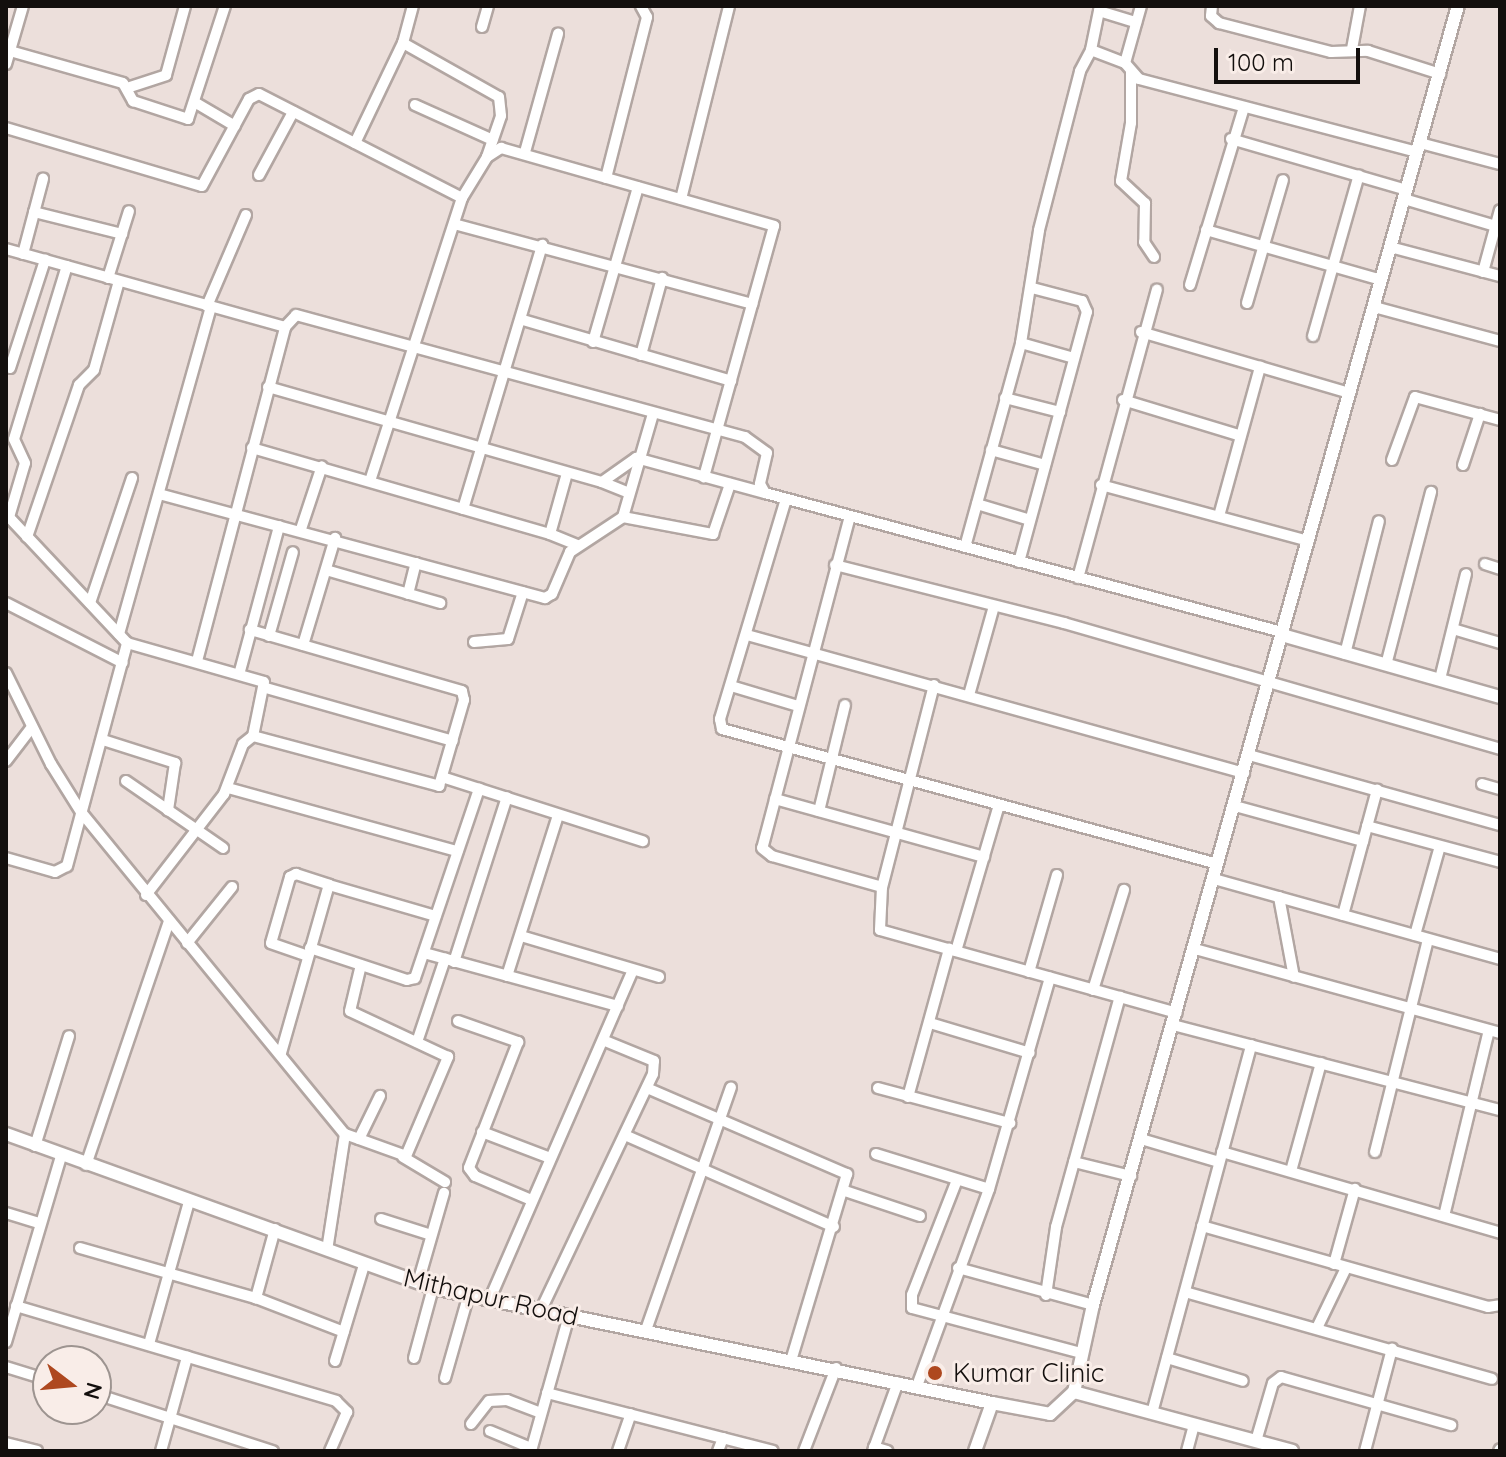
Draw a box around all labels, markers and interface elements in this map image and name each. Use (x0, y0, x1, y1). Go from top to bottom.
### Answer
scale bar (1218, 32, 1364, 82)
text: 100 m (1228, 47, 1294, 77)
street label: Mithapur Road (400, 1262, 582, 1332)
north arrow (32, 1345, 112, 1425)
place label: Kumar Clinic (953, 1357, 1104, 1389)
marker: Kumar Clinic (924, 1362, 946, 1384)
text: N (77, 1379, 109, 1403)

